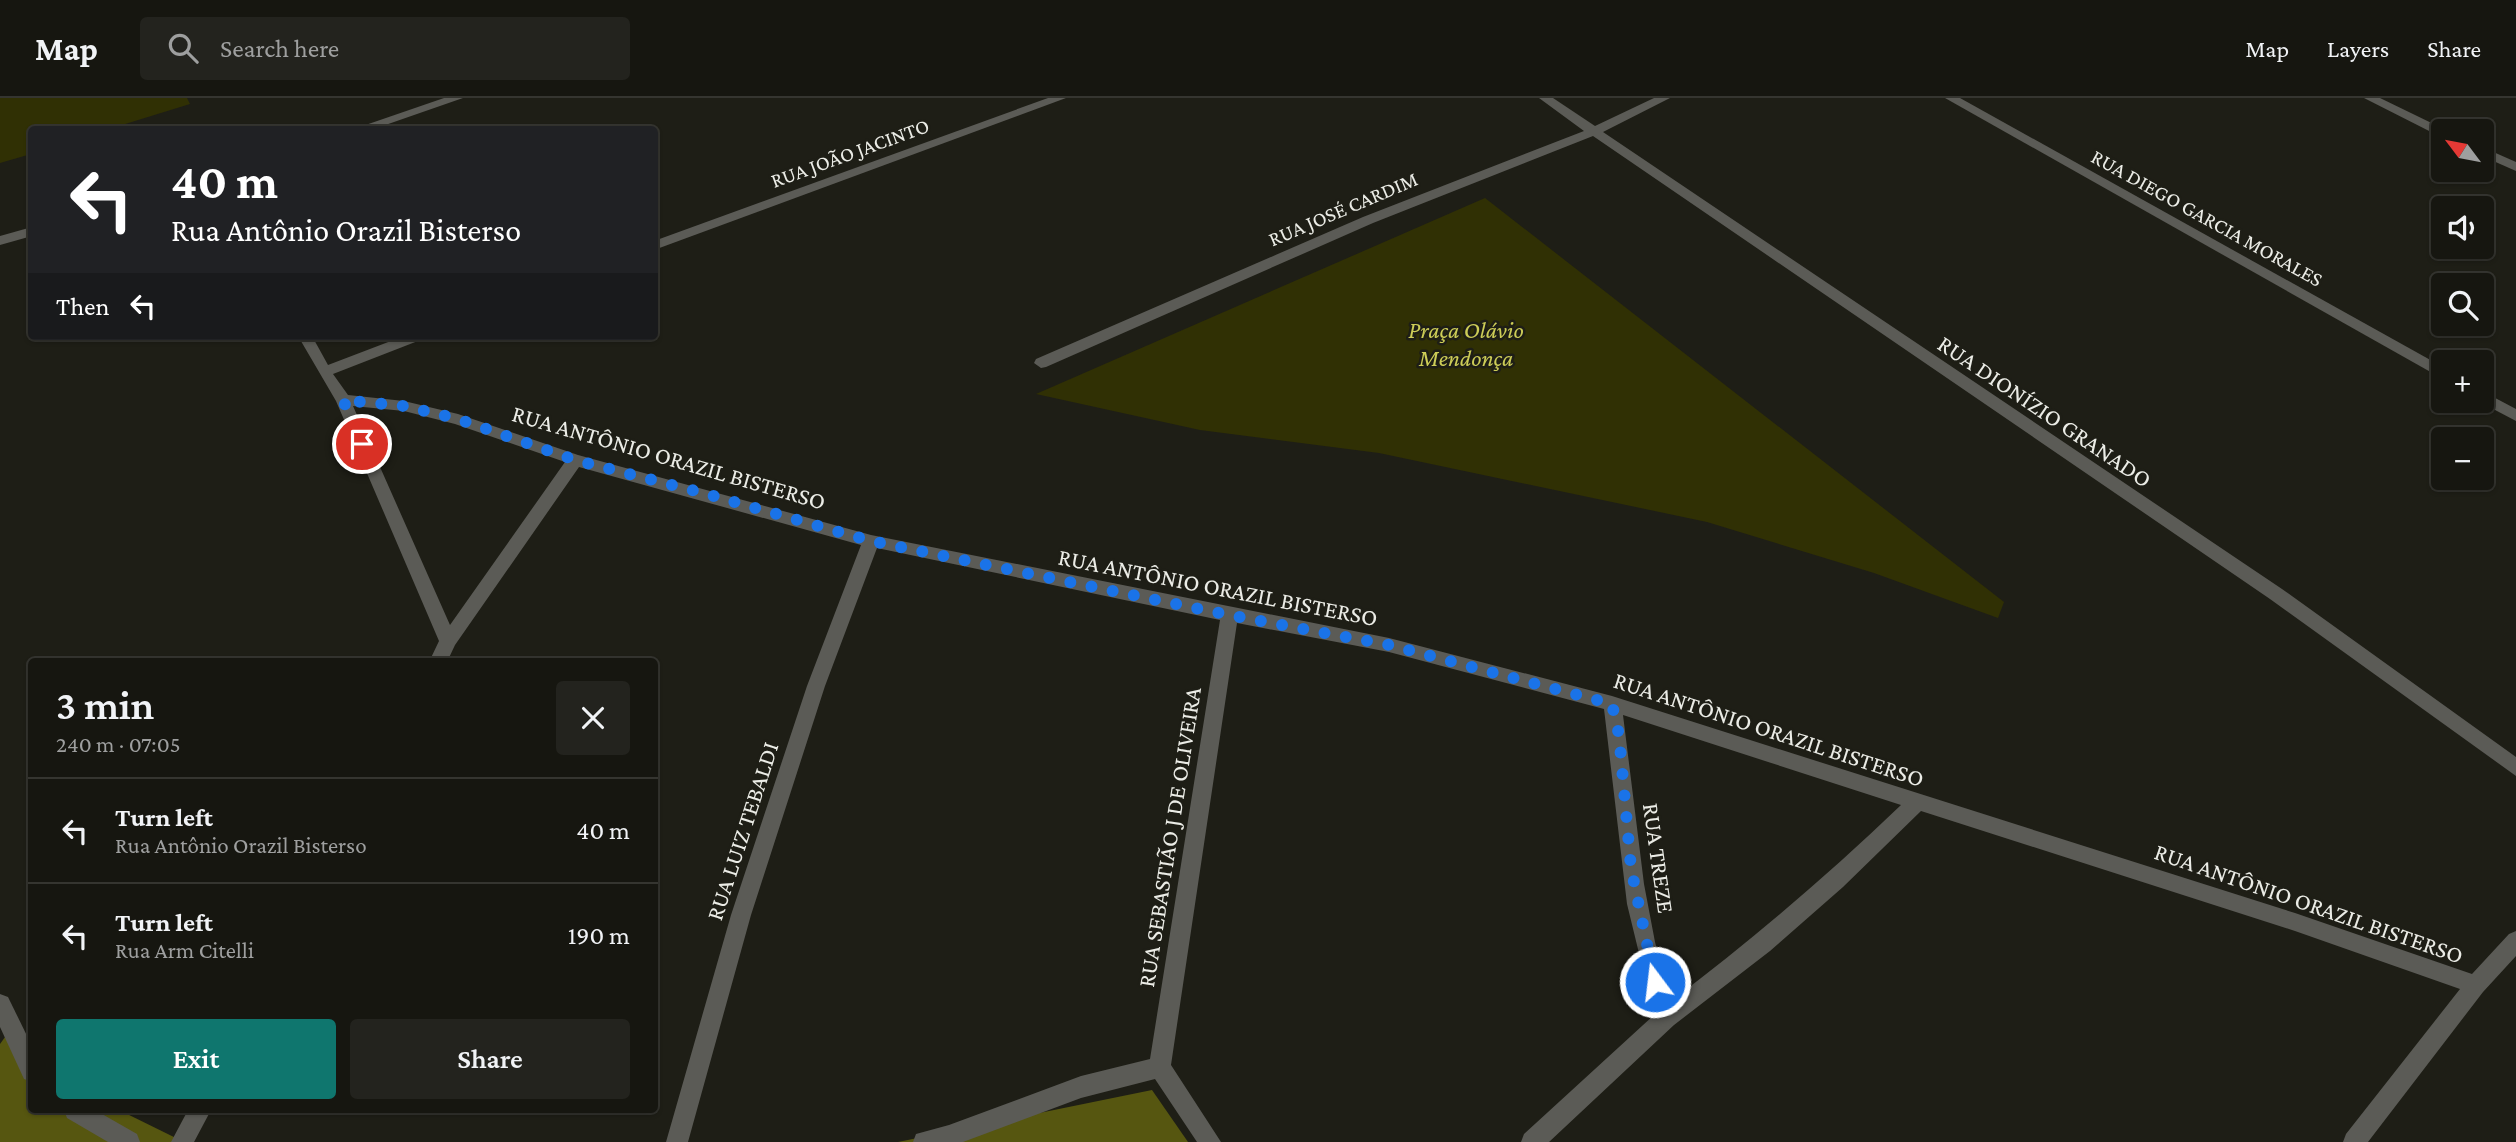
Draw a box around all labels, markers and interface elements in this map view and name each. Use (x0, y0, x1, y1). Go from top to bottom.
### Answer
search box (140, 17, 630, 80)
icon: search (164, 29, 202, 67)
text: Map (35, 30, 98, 67)
text: Search here (220, 34, 339, 63)
text: Map (2245, 35, 2289, 62)
text: Layers (2327, 35, 2389, 62)
text: Share (2427, 35, 2481, 62)
street label: RUA JOÃO JACINTO (768, 113, 932, 193)
north arrow (2431, 119, 2494, 182)
map controls (2431, 119, 2494, 490)
street label: RUA DIEGO GARCIA MORALES (2087, 144, 2327, 292)
icon: left (56, 154, 147, 245)
text: 40 m (171, 154, 278, 209)
street label: RUA JOSÉ CARDIM (1265, 167, 1421, 251)
button: sound (2431, 196, 2494, 259)
text: Rua Antônio Orazil Bisterso (171, 212, 521, 248)
button: search (2431, 273, 2494, 336)
icon: left (124, 287, 162, 325)
text: Then (56, 292, 110, 321)
park label: Praça Olávio Mendonça (1408, 316, 1524, 371)
street label: RUA DIONÍZIO GRANADO (1933, 329, 2157, 493)
button: + (2431, 350, 2494, 413)
street label: RUA ANTÔNIO ORAZIL BISTERSO (509, 399, 829, 515)
pin (332, 414, 392, 474)
icon: arrive (343, 425, 381, 463)
button: − (2431, 427, 2494, 490)
street label: RUA ANTÔNIO ORAZIL BISTERSO (1056, 543, 1380, 631)
street label: RUA ANTÔNIO ORAZIL BISTERSO (1610, 666, 1928, 792)
text: 3 min (56, 681, 154, 728)
button: close (556, 681, 630, 755)
street label: RUA SEBASTIÃO J DE OLIVEIRA (1132, 685, 1206, 989)
text: 240 m · 07:05 (56, 731, 180, 757)
street label: RUA LUIZ TEBALDI (700, 738, 784, 924)
street label: RUA TREZE (1638, 801, 1680, 915)
text: Turn left (115, 803, 213, 832)
icon: left (56, 812, 94, 850)
text: 40 m (576, 816, 630, 845)
text: Rua Antônio Orazil Bisterso (115, 832, 367, 858)
street label: RUA ANTÔNIO ORAZIL BISTERSO (2151, 837, 2467, 969)
text: Turn left (115, 908, 213, 937)
icon: left (56, 917, 94, 955)
text: 190 m (568, 921, 630, 950)
text: Rua Arm Citelli (115, 937, 254, 963)
position arrow (1618, 945, 1692, 1019)
button: Exit (56, 1019, 336, 1099)
button: Share (350, 1019, 630, 1099)

